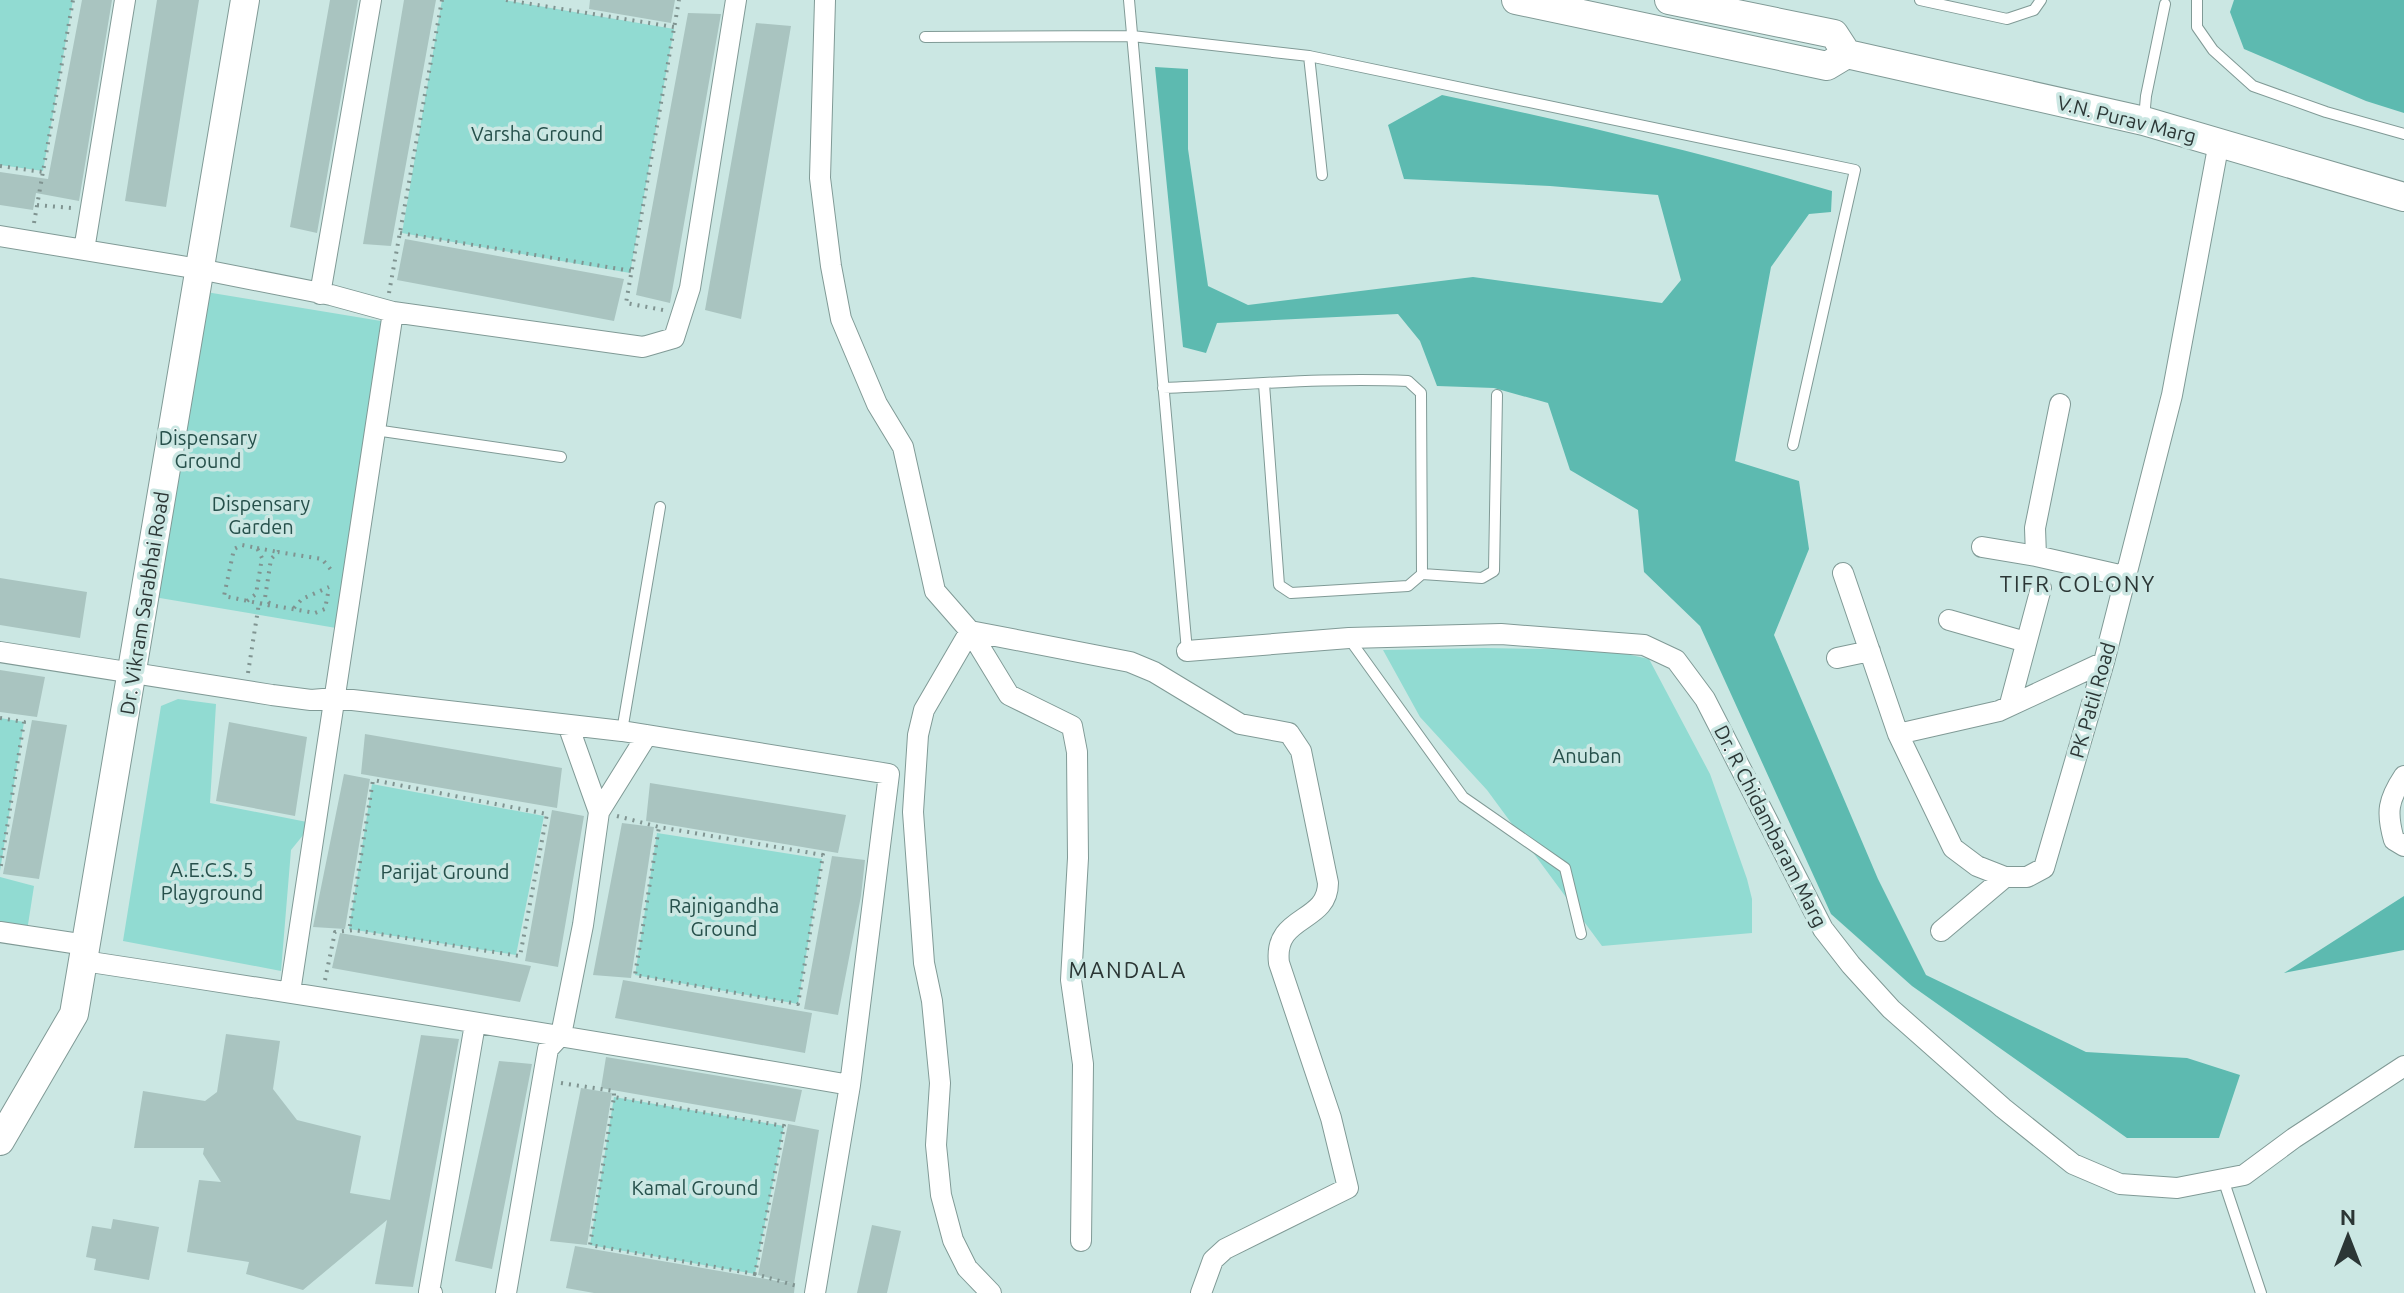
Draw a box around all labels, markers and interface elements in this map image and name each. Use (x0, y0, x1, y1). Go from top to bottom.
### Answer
street label: V.N. Purav Marg (2055, 91, 2199, 147)
park label: Varsha Ground (471, 122, 603, 145)
park label: Dispensary Ground (159, 426, 258, 472)
street label: Dr. Vikram Sarabhai Road (115, 490, 173, 716)
park label: Dispensary Garden (212, 492, 311, 538)
district label: TIFR COLONY (2000, 571, 2156, 596)
street label: PK Patil Road (2064, 639, 2120, 761)
street label: Dr. R Chidambaram Marg (1710, 721, 1832, 931)
park label: Anuban (1552, 744, 1622, 767)
park label: A.E.C.S. 5 Playground (161, 858, 263, 904)
park label: Parijat Ground (380, 860, 510, 883)
park label: Rajnigandha Ground (669, 894, 779, 940)
district label: MANDALA (1069, 957, 1187, 982)
park label: Kamal Ground (632, 1176, 758, 1199)
north arrow (2308, 1197, 2388, 1277)
text: N (2340, 1204, 2356, 1229)

